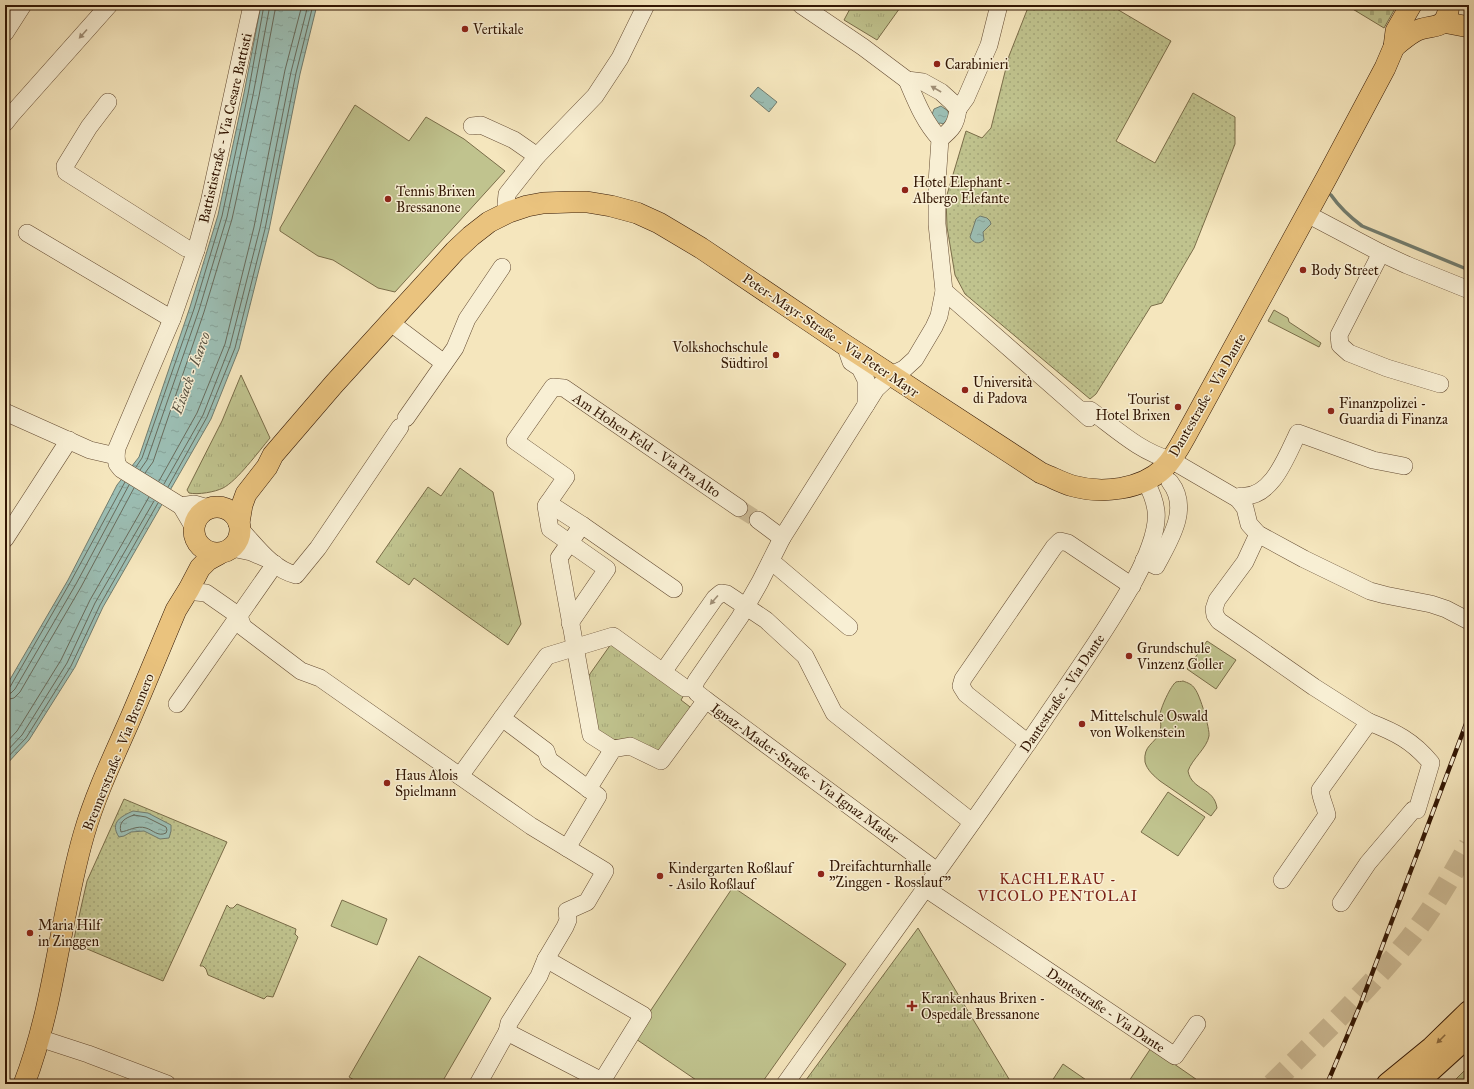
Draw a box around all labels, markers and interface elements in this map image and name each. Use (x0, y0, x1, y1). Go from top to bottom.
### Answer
place label: Vertikale (472, 21, 524, 38)
marker: Vertikale (460, 24, 470, 34)
one-way arrow (78, 29, 88, 39)
street label: Battististraße - Via Cesare Battisti (195, 31, 256, 225)
place label: Carabinieri (945, 56, 1009, 73)
marker: Carabinieri (932, 59, 942, 69)
one-way arrow (930, 86, 942, 93)
place label: Hotel Elephant - Albergo Elefante (912, 174, 1011, 207)
place label: Tennis Brixen Bressanone (396, 183, 476, 216)
marker: Hotel Elephant - Albergo Elefante (900, 185, 910, 195)
marker: Tennis Brixen Bressanone (383, 194, 393, 204)
place label: Body Street (1311, 262, 1379, 279)
marker: Body Street (1298, 265, 1308, 275)
street label: Peter-Mayr-Straße - Via Peter Mayr (739, 270, 923, 401)
water label: Eisack - Isarco (167, 329, 214, 417)
street label: Dantestraße - Via Dante (1165, 331, 1250, 460)
place label: Volkshochschule Südtirol (671, 339, 768, 372)
marker: Volkshochschule Südtirol (771, 350, 781, 360)
place label: Università di Padova (973, 374, 1032, 407)
marker: Università di Padova (960, 385, 970, 395)
street label: Am Hohen Feld - Via Pra Alto (569, 389, 724, 501)
place label: Tourist Hotel Brixen (1096, 391, 1170, 424)
place label: Finanzpolizei - Guardia di Finanza (1339, 395, 1448, 428)
marker: Tourist Hotel Brixen (1173, 402, 1183, 412)
marker: Finanzpolizei - Guardia di Finanza (1326, 406, 1336, 416)
one-way arrow (710, 595, 719, 605)
street label: Dantestraße - Via Dante (1016, 631, 1108, 756)
place label: Grundschule Vinzenz Goller (1136, 640, 1224, 673)
marker: Grundschule Vinzenz Goller (1124, 651, 1134, 661)
street label: Brennerstraße - Via Brennero (79, 671, 158, 833)
street label: Ignaz-Mader-Straße - Via Ignaz Mader (708, 700, 902, 848)
place label: Mittelschule Oswald von Wolkenstein (1089, 708, 1208, 741)
marker: Mittelschule Oswald von Wolkenstein (1077, 719, 1087, 729)
place label: Haus Alois Spielmann (395, 767, 458, 800)
marker: Haus Alois Spielmann (382, 778, 392, 788)
place label: Dreifachturnhalle "Zinggen - Rosslauf" (829, 858, 952, 891)
place label: Kindergarten Roßlauf - Asilo Roßlauf (668, 860, 795, 893)
marker: Dreifachturnhalle "Zinggen - Rosslauf" (816, 869, 826, 879)
district label: KACHLERAU - VICOLO PENTOLAI (977, 870, 1138, 905)
marker: Kindergarten Roßlauf - Asilo Roßlauf (655, 871, 665, 881)
place label: Maria Hilf in Zinggen (38, 917, 103, 950)
marker: Maria Hilf in Zinggen (25, 928, 35, 938)
street label: Dantestraße - Via Dante (1043, 964, 1168, 1056)
place label: Krankenhaus Brixen - Ospedale Bressanone (921, 990, 1045, 1023)
marker: Krankenhaus Brixen - Ospedale Bressanone (906, 1000, 918, 1012)
one-way arrow (1436, 1034, 1446, 1044)

